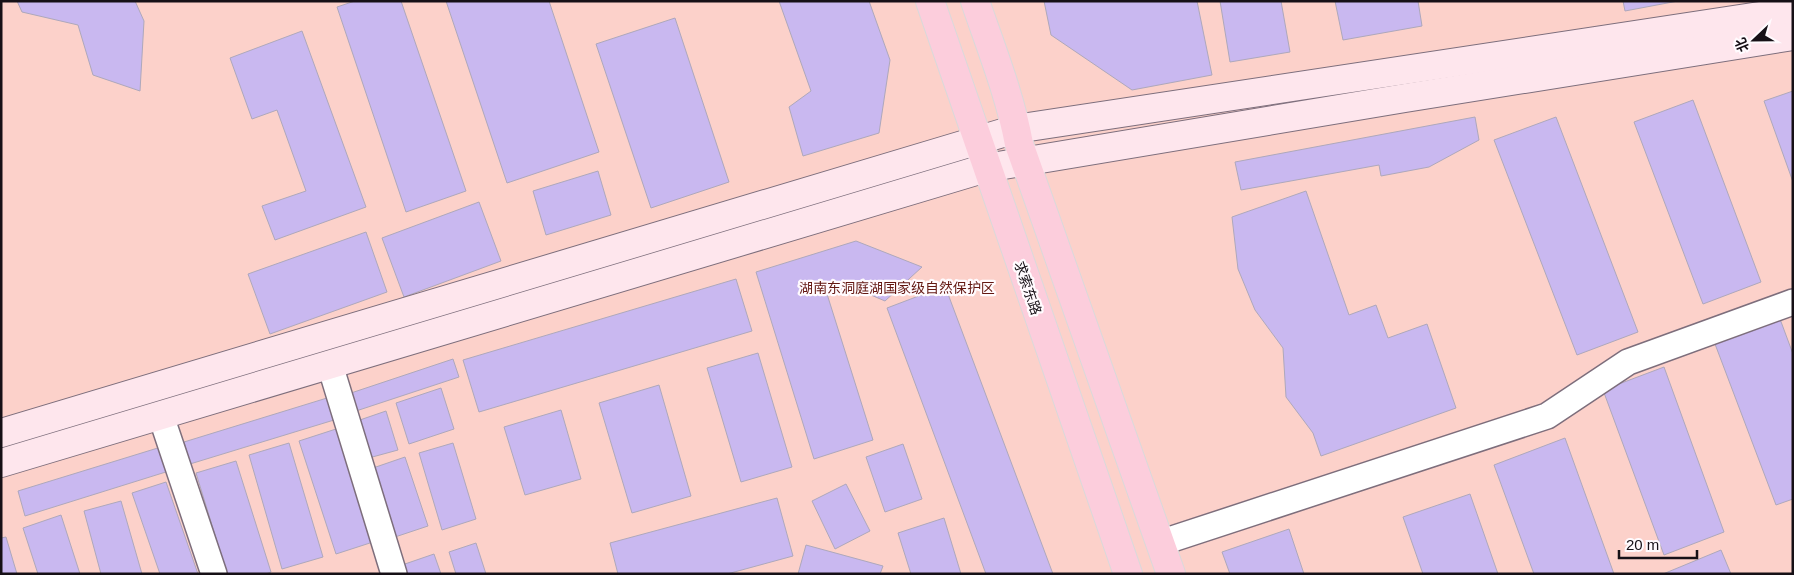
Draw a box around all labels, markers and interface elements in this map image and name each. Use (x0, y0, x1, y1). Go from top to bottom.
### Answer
north arrow (1729, 15, 1779, 65)
text: 北 (1732, 35, 1752, 54)
street label: 求索东路 (1011, 259, 1045, 317)
park label: 湖南东洞庭湖国家级自然保护区 (799, 280, 995, 296)
scale bar (1619, 528, 1696, 560)
text: 20 m (1626, 536, 1659, 553)

